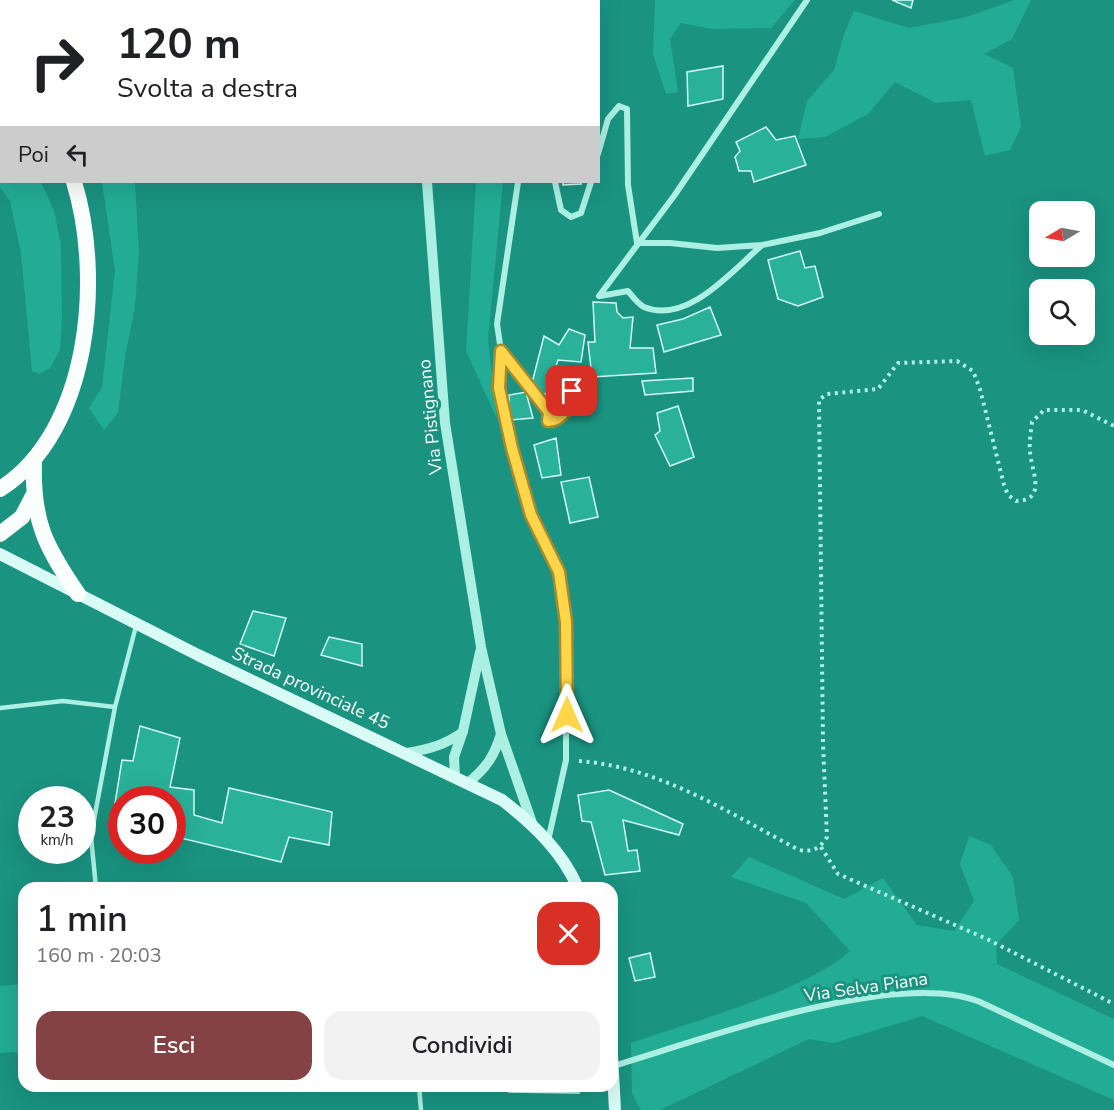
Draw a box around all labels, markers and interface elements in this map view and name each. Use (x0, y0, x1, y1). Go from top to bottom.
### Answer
text: 120 m (117, 16, 241, 73)
icon: right (18, 24, 96, 102)
text: Svolta a destra (117, 70, 298, 107)
icon: left (61, 138, 94, 171)
text: Poi (18, 140, 49, 170)
north arrow (1029, 201, 1095, 267)
map controls (1029, 201, 1095, 345)
button: search (1029, 279, 1095, 345)
street label: Via Pistignano (412, 358, 448, 477)
pin (546, 365, 597, 416)
icon: arrive (555, 374, 588, 407)
street label: Strada provinciale 45 (228, 641, 394, 735)
position arrow (535, 683, 599, 747)
speed limit sign: 30 (108, 786, 186, 864)
text: 23 (39, 797, 75, 838)
text: km/h (40, 830, 74, 850)
text: 1 min (36, 895, 128, 944)
button: close (537, 902, 600, 965)
text: 160 m · 20:03 (36, 942, 162, 969)
street label: Via Selva Piana (802, 966, 929, 1008)
button: Esci (36, 1011, 312, 1080)
button: Condividi (324, 1011, 600, 1080)

